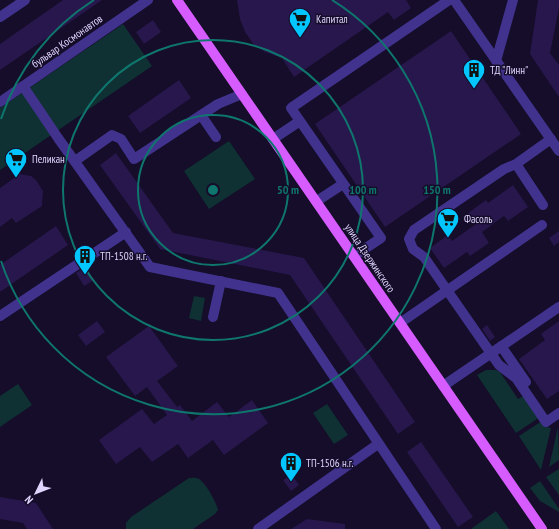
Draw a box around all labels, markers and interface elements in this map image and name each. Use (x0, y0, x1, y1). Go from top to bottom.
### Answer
supermarket icon: Капитал (287, 6, 313, 39)
street label: бульвар Космонавтов (29, 11, 106, 71)
place label: Капитал (316, 12, 348, 26)
building icon: ТД "Линн" (461, 57, 487, 90)
place label: ТД "Линн" (490, 63, 528, 77)
supermarket icon: Пеликан (3, 146, 29, 179)
place label: Пеликан (32, 152, 65, 166)
text: 50 m (277, 182, 299, 197)
text: 100 m (349, 182, 377, 197)
text: 150 m (423, 182, 451, 197)
centre of rings (206, 183, 220, 197)
supermarket icon: Фасоль (435, 206, 461, 239)
place label: Фасоль (464, 212, 492, 226)
street label: улица Дзержинского (342, 221, 398, 295)
building icon: ТП-1508 н.г. (72, 243, 98, 276)
place label: ТП-1508 н.г. (100, 249, 147, 263)
building icon: ТП-1506 н.г. (278, 450, 304, 483)
place label: ТП-1506 н.г. (306, 456, 353, 470)
north arrow (16, 473, 56, 513)
text: N (22, 493, 36, 507)

